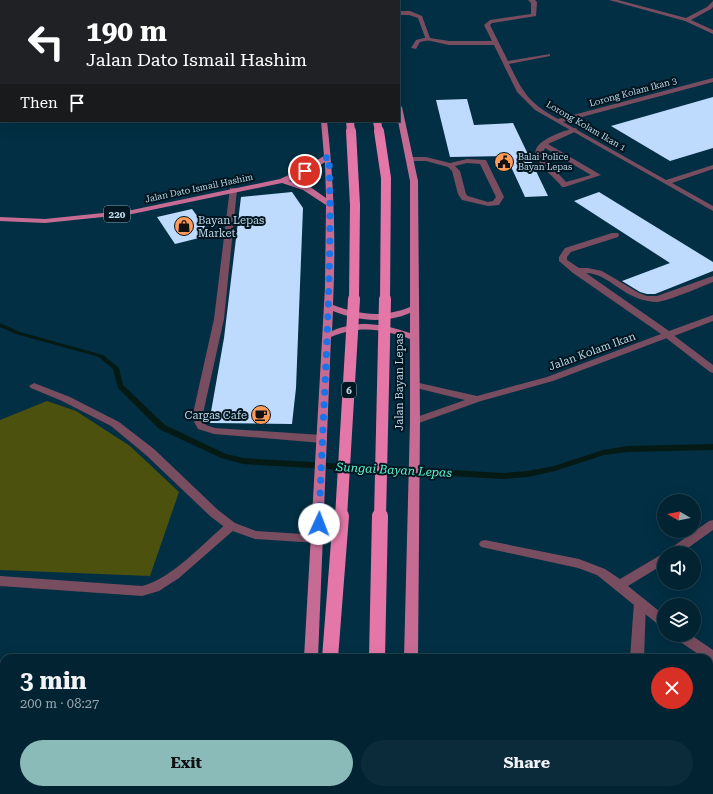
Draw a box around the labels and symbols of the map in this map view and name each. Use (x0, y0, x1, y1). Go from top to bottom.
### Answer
street label: Lorong Kolam Ikan 3 (588, 75, 678, 109)
street label: Lorong Kolam Ikan 1 (544, 99, 628, 153)
public building icon: Balai Police Bayan Lepas (493, 151, 515, 173)
place label: Balai Police Bayan Lepas (518, 152, 572, 172)
pin (288, 154, 322, 188)
street label: Jalan Dato Ismail Hashim (144, 172, 254, 204)
road number: 220 (104, 206, 130, 222)
place label: Bayan Lepas Market (198, 214, 264, 240)
shop icon: Bayan Lepas Market (173, 215, 195, 237)
street label: Jalan Kolam Ikan (547, 330, 637, 373)
street label: Jalan Bayan Lepas (393, 333, 406, 431)
road number: 6 (342, 382, 356, 398)
cafe icon: Cargas Cafe (250, 404, 272, 426)
place label: Cargas Cafe (185, 409, 247, 422)
water label: Sungai Bayan Lepas (335, 460, 453, 480)
north arrow (657, 494, 701, 538)
position arrow (298, 503, 340, 545)

